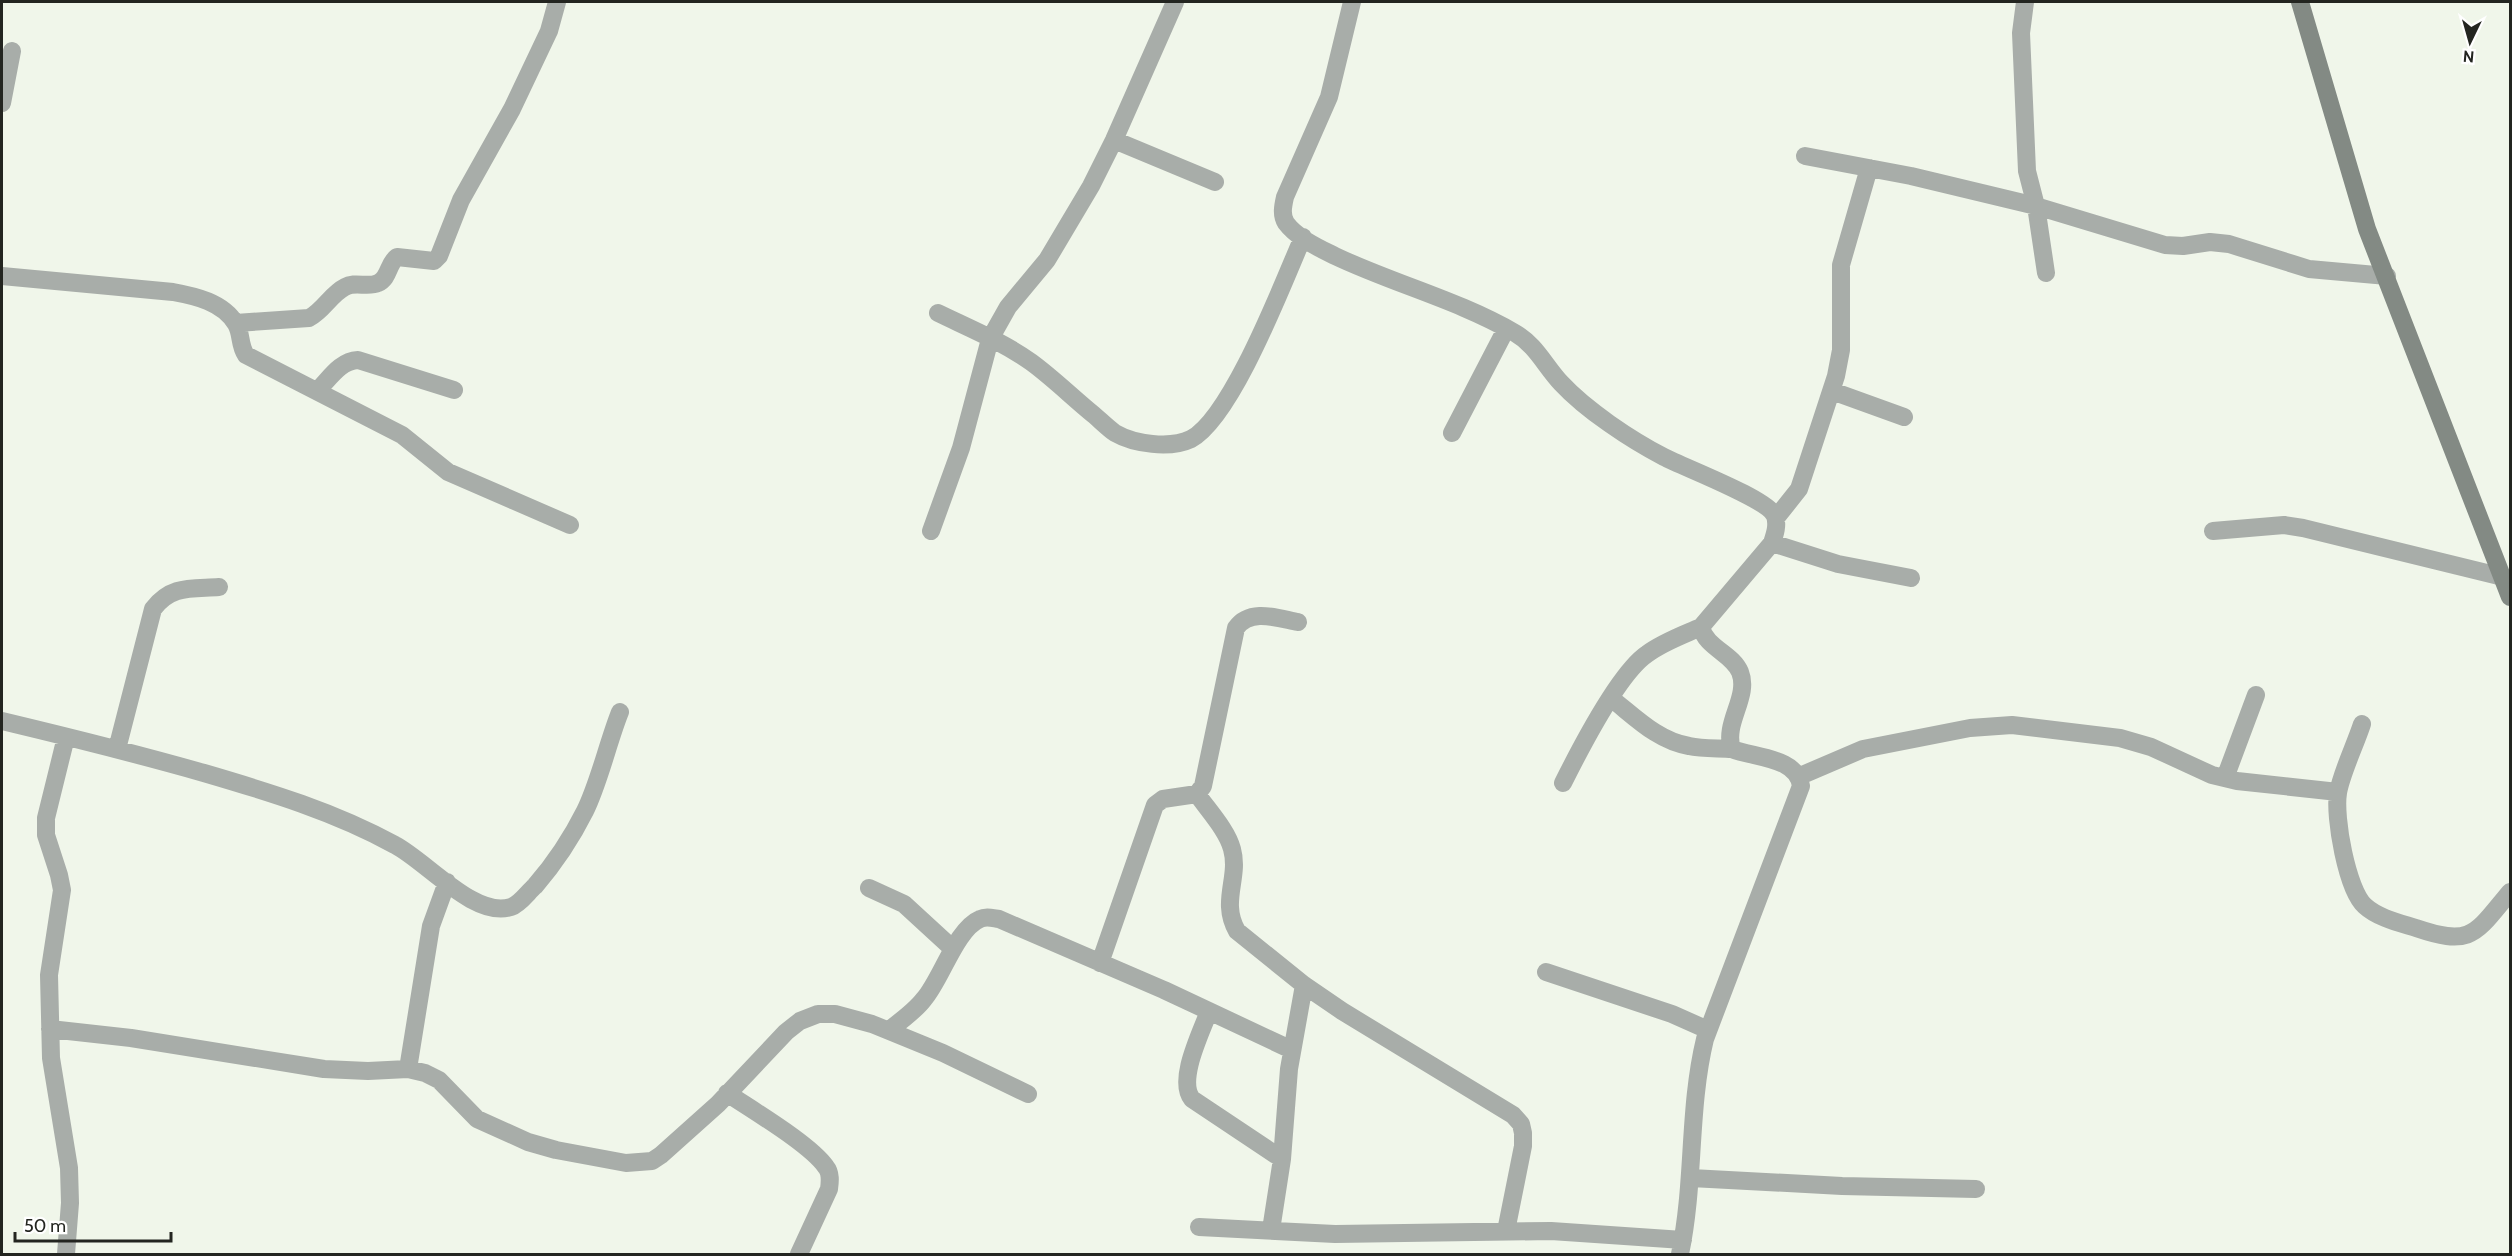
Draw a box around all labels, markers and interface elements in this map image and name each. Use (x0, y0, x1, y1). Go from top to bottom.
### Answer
north arrow (2440, 12, 2500, 72)
text: N (2462, 46, 2475, 66)
scale bar (15, 1205, 171, 1243)
text: 50 m (24, 1215, 66, 1237)

